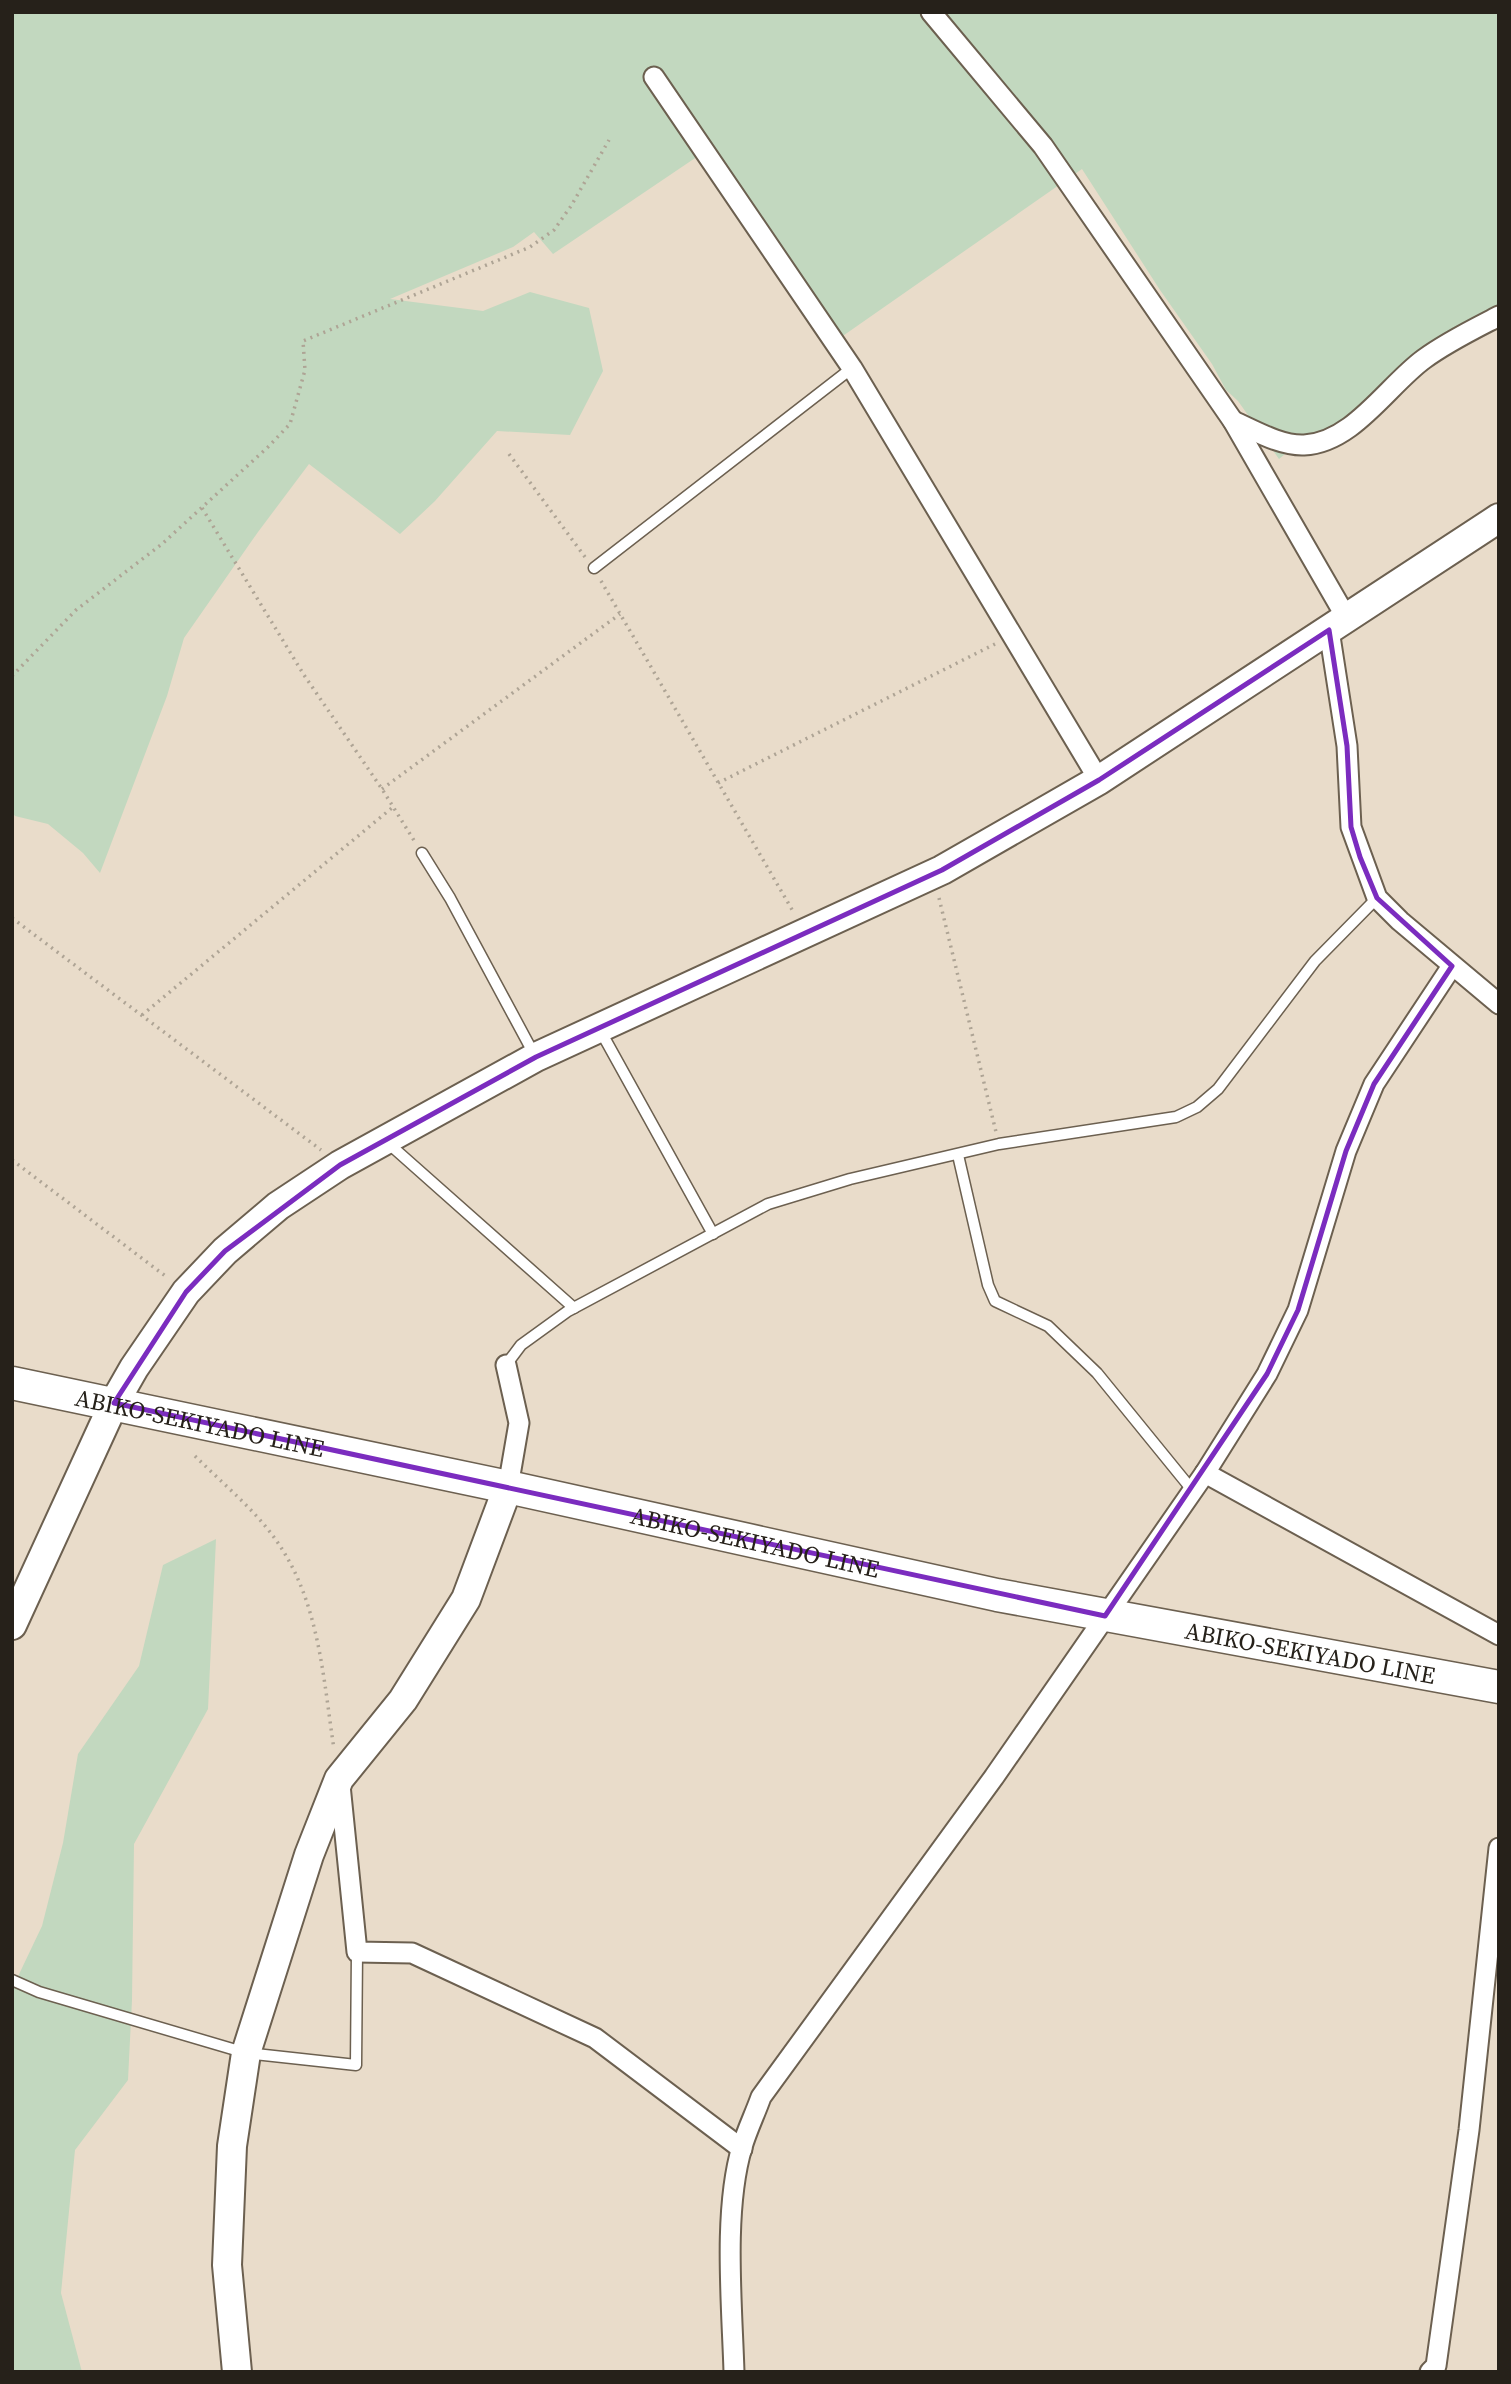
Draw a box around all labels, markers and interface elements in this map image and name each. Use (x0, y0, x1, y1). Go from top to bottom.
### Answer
street label: ABIKO-SEKIYADO LINE (72, 1380, 328, 1465)
street label: ABIKO-SEKIYADO LINE (628, 1498, 883, 1585)
street label: ABIKO-SEKIYADO LINE (1182, 1613, 1438, 1692)

